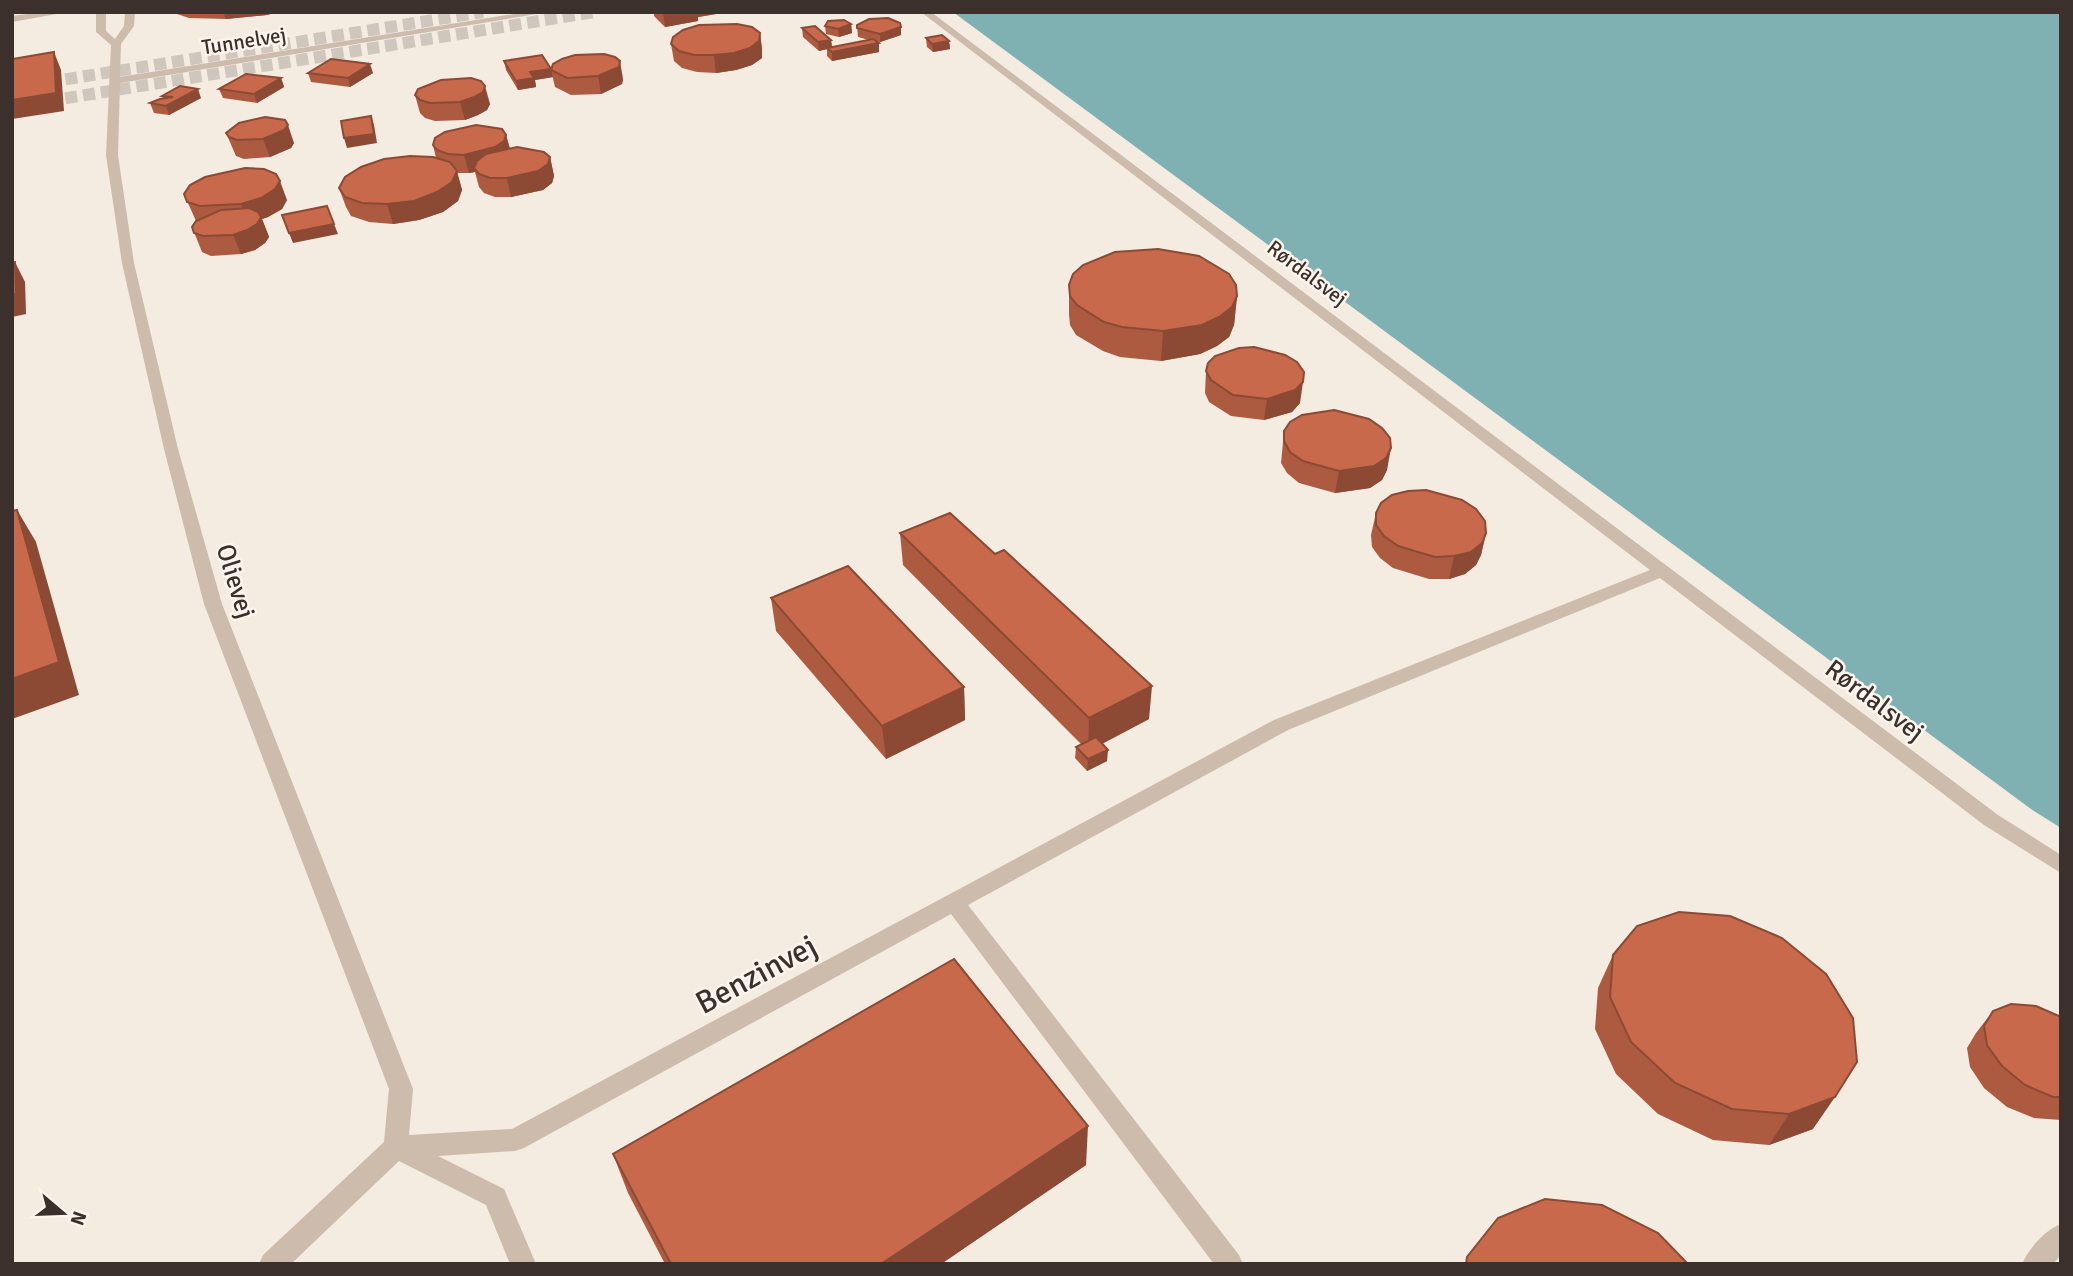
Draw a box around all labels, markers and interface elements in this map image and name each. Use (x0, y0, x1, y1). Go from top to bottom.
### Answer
street label: Tunnelvej (200, 22, 288, 60)
street label: Rørdalsvej (1262, 234, 1352, 312)
street label: Olievej (209, 540, 261, 622)
street label: Rørdalsvej (1818, 653, 1930, 748)
street label: Benzinvej (689, 926, 824, 1023)
north arrow (28, 1178, 98, 1248)
text: N (65, 1208, 92, 1228)

